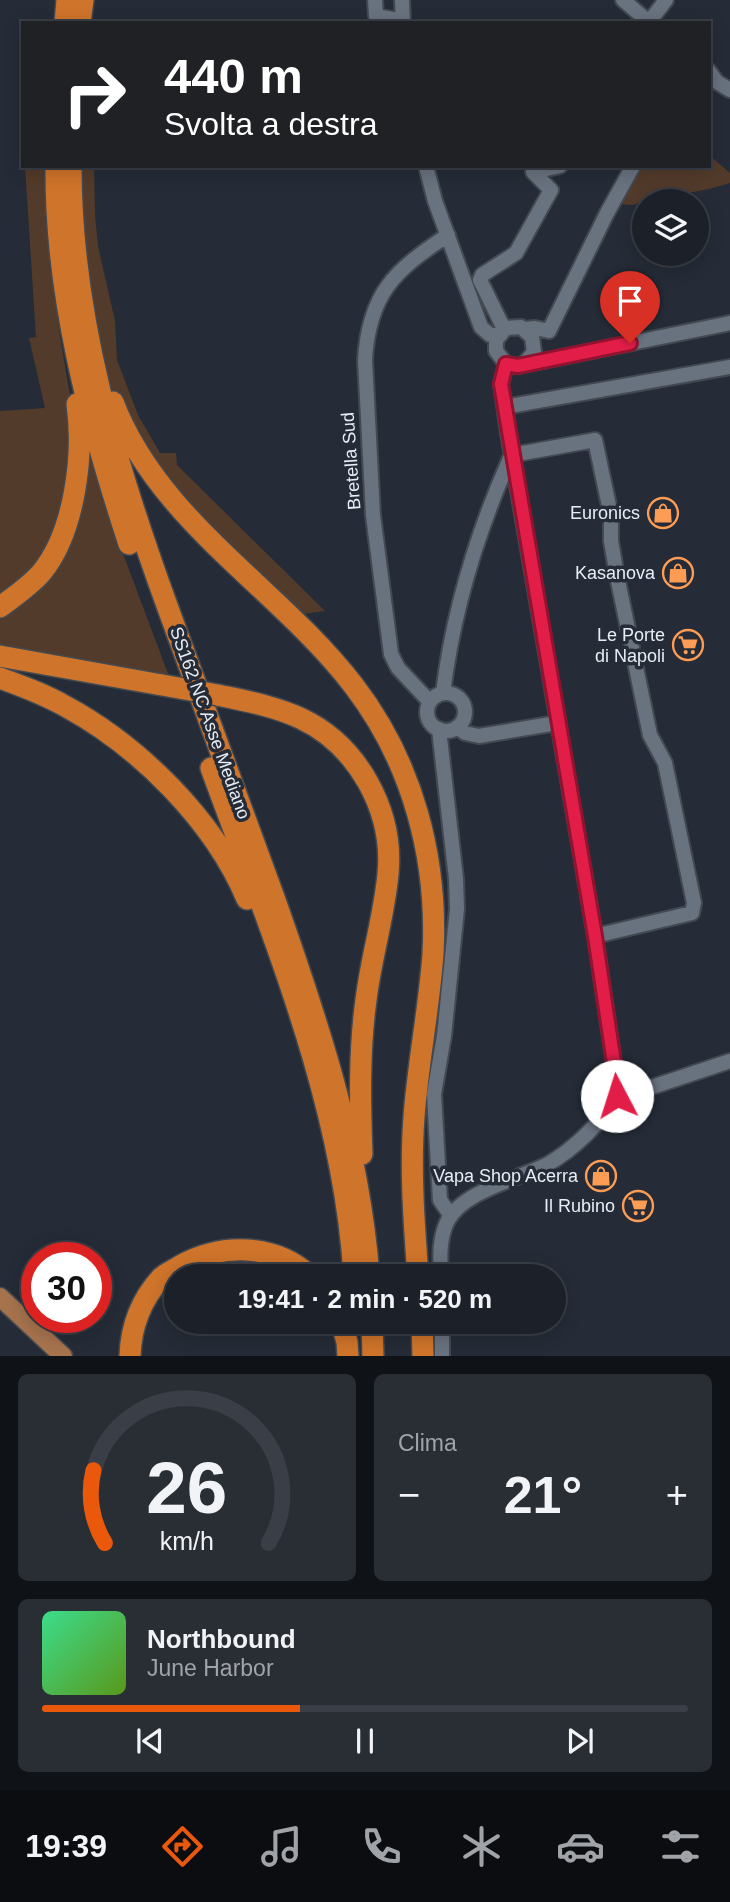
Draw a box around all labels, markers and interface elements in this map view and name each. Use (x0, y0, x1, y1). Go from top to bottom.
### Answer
icon: right (49, 49, 140, 140)
text: 440 m (164, 49, 303, 103)
text: Svolta a destra (164, 106, 377, 142)
map controls (632, 189, 709, 266)
button: layers (632, 189, 709, 266)
pin (600, 271, 660, 343)
icon: arrive (611, 282, 649, 320)
street label: Bretella Sud (338, 411, 364, 511)
shop icon: Euronics (646, 496, 680, 530)
place label: Euronics (570, 503, 640, 523)
shop icon: Kasanova (661, 556, 695, 590)
place label: Kasanova (575, 563, 656, 583)
street label: SS162 NC Asse Mediano (166, 624, 254, 822)
place label: Le Porte di Napoli (595, 625, 665, 666)
supermarket icon: Le Porte di Napoli (671, 628, 705, 662)
position arrow (580, 1059, 654, 1133)
shop icon: Vapa Shop Acerra (584, 1159, 618, 1193)
place label: Vapa Shop Acerra (433, 1166, 579, 1186)
supermarket icon: Il Rubino (621, 1189, 655, 1223)
place label: Il Rubino (544, 1196, 615, 1216)
speed limit sign: 30 (21, 1242, 112, 1333)
text: 19:41 · 2 min · 520 m (238, 1284, 492, 1314)
text: Clima (398, 1430, 457, 1456)
text: 26 (147, 1448, 227, 1529)
text: 21° (504, 1466, 582, 1524)
text: − (398, 1474, 420, 1516)
text: + (666, 1474, 688, 1516)
text: km/h (160, 1527, 214, 1555)
text: Northbound (147, 1624, 296, 1654)
text: June Harbor (147, 1655, 274, 1681)
icon: previous (131, 1722, 169, 1760)
icon: pause (346, 1722, 384, 1760)
icon: next (561, 1722, 599, 1760)
icon: directions (158, 1822, 207, 1871)
icon: music (257, 1822, 306, 1871)
icon: phone (357, 1822, 406, 1871)
icon: climate (457, 1822, 506, 1871)
icon: car (556, 1822, 605, 1871)
icon: filters (656, 1822, 705, 1871)
text: 19:39 (25, 1828, 107, 1864)

